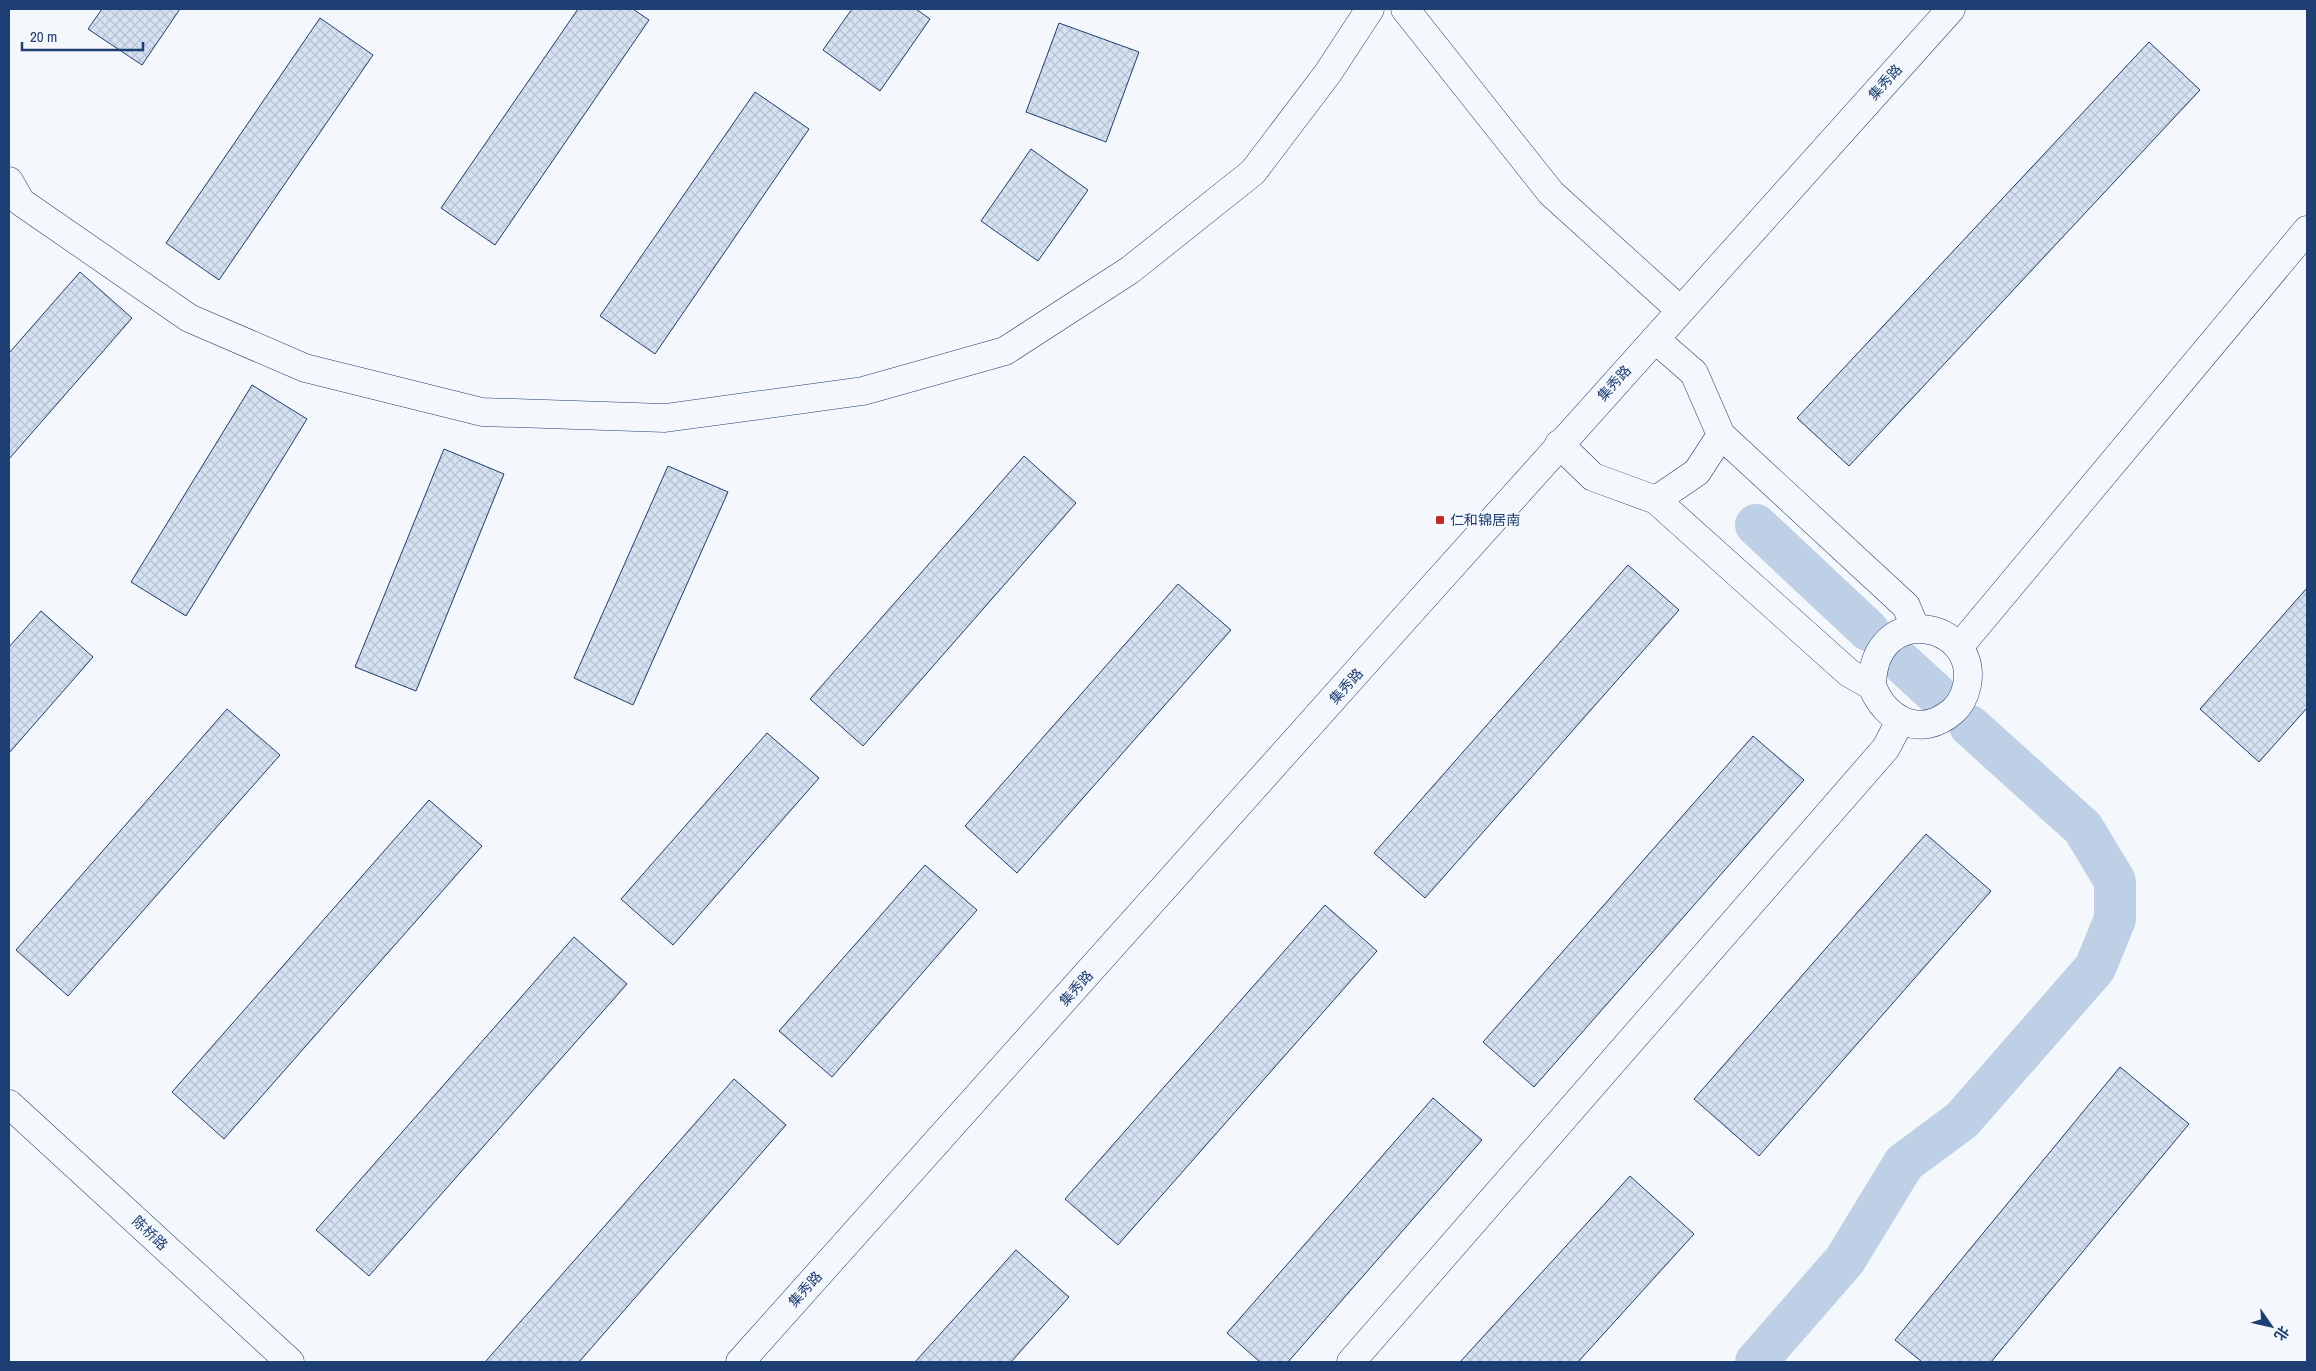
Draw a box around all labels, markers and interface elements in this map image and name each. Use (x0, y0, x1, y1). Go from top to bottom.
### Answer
scale bar (22, 20, 144, 52)
text: 20 m (30, 26, 57, 47)
street label: 集秀路 (1864, 60, 1906, 104)
street label: 集秀路 (1593, 361, 1635, 405)
place label: 仁和锦居南 (1450, 511, 1520, 529)
marker: 仁和锦居南 (1434, 514, 1446, 526)
street label: 集秀路 (1325, 664, 1367, 708)
street label: 集秀路 (1055, 966, 1097, 1010)
street label: 陈桥路 (129, 1212, 171, 1254)
street label: 集秀路 (784, 1267, 826, 1311)
north arrow (2246, 1301, 2296, 1351)
text: 北 (2270, 1322, 2293, 1344)

